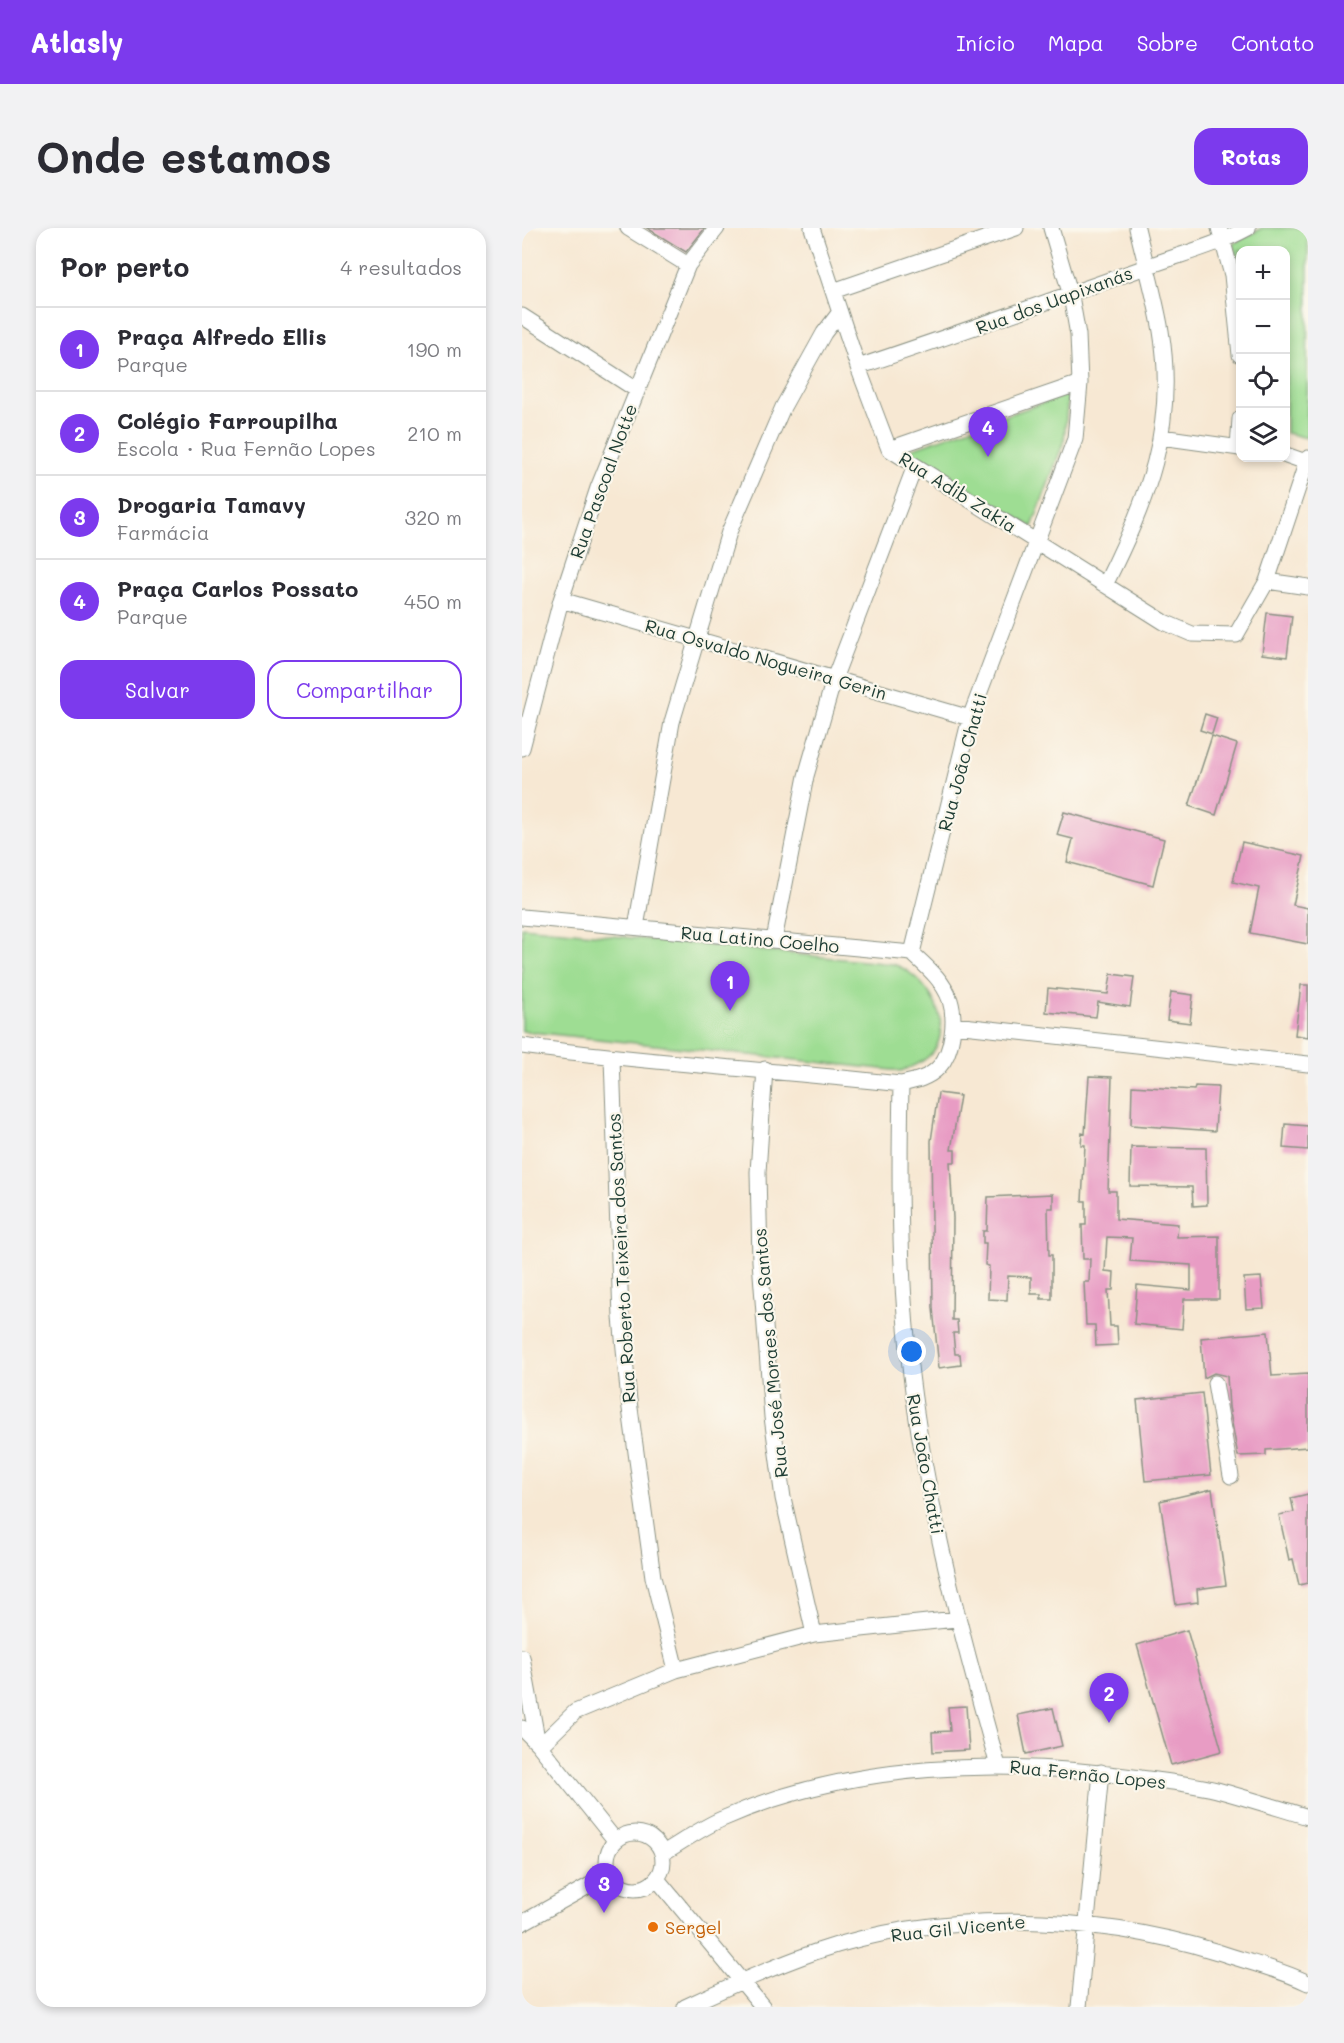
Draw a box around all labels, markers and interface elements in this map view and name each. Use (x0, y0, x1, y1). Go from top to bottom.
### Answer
text: Atlasly (30, 24, 124, 60)
text: Início (956, 29, 1015, 56)
text: Mapa (1048, 29, 1104, 56)
text: Sobre (1137, 29, 1198, 56)
text: Contato (1231, 29, 1314, 56)
button: Rotas (1194, 128, 1308, 185)
text: Onde estamos (36, 129, 332, 184)
map controls (1236, 246, 1290, 462)
button: + (1236, 246, 1290, 300)
text: Por perto (60, 250, 189, 284)
text: 4 resultados (340, 254, 462, 280)
street label: Rua dos Uapixanás (972, 260, 1136, 340)
button: − (1236, 300, 1290, 354)
text: Praça Alfredo Ellis (117, 322, 327, 351)
text: 1 (75, 336, 84, 362)
text: 190 m (407, 336, 462, 362)
text: Parque (117, 351, 188, 377)
button: locate (1236, 354, 1290, 408)
street label: Rua Pascoal Notte (564, 400, 642, 562)
text: Colégio Farroupilha (117, 406, 338, 435)
pin: 4 (968, 408, 1008, 457)
button: layers (1236, 408, 1290, 462)
text: 2 (74, 420, 85, 446)
text: 210 m (407, 420, 462, 446)
text: Escola · Rua Fernão Lopes (117, 435, 376, 461)
street label: Rua Adib Zakia (895, 446, 1021, 538)
text: Drogaria Tamavy (117, 490, 306, 519)
text: 3 (74, 504, 86, 530)
text: 320 m (404, 504, 462, 530)
text: Farmácia (117, 519, 209, 545)
text: Praça Carlos Possato (117, 574, 358, 603)
text: 4 (73, 588, 86, 614)
text: 450 m (404, 588, 462, 614)
text: Parque (117, 603, 188, 629)
street label: Rua Osvaldo Nogueira Gerin (642, 613, 890, 705)
button: Salvar (60, 660, 255, 719)
button: Compartilhar (267, 660, 462, 719)
street label: Rua João Chatti (932, 690, 992, 834)
street label: Rua Latino Coelho (680, 920, 841, 958)
pin: 1 (710, 962, 750, 1011)
street label: Rua Roberto Teixeira dos Santos (601, 1112, 641, 1404)
street label: Rua José Moraes dos Santos (747, 1227, 793, 1479)
your location (897, 1337, 926, 1366)
street label: Rua João Chatti (902, 1392, 950, 1536)
pin: 2 (1090, 1674, 1128, 1723)
street label: Rua Fernão Lopes (1008, 1754, 1168, 1794)
pin: 3 (584, 1864, 623, 1913)
street label: Rua Gil Vicente (889, 1909, 1027, 1947)
place label: Sergel (665, 1915, 721, 1939)
marker: Sergel (646, 1920, 660, 1934)

